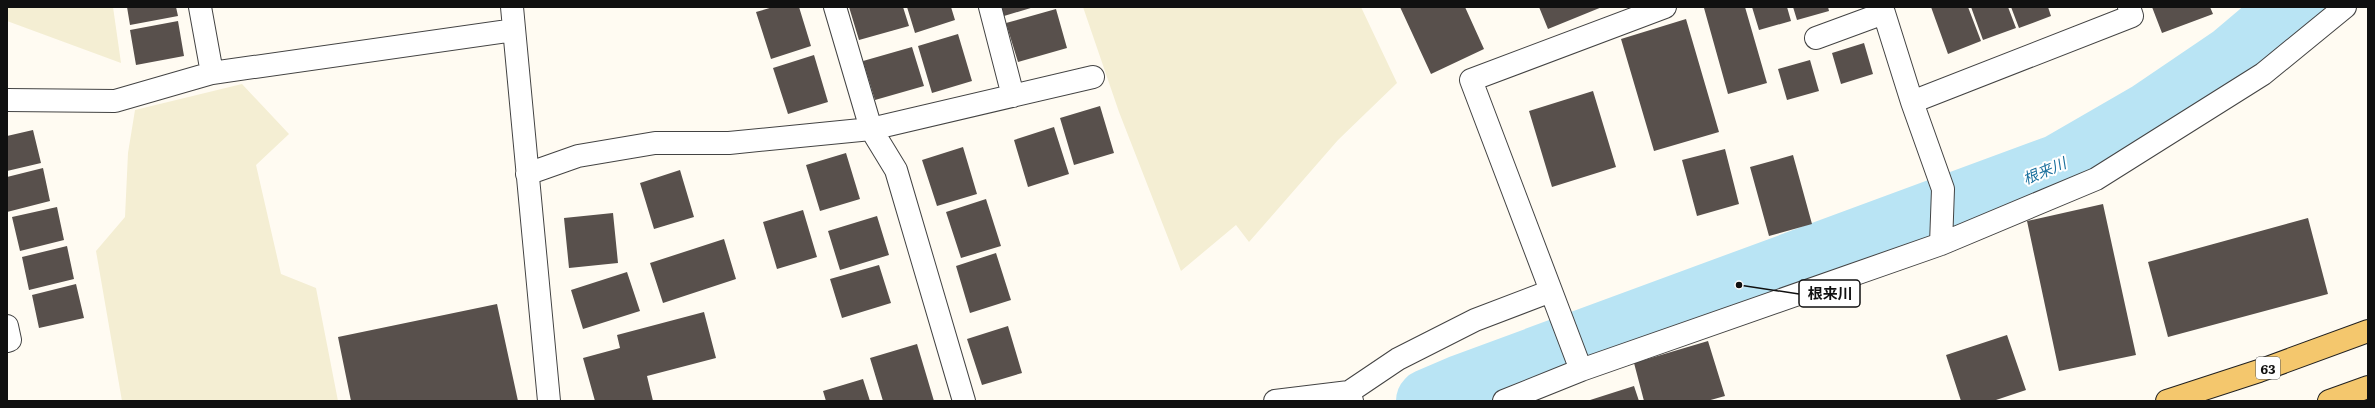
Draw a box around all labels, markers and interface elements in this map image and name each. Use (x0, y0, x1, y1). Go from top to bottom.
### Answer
water label: 根来川 (2019, 150, 2071, 189)
callout: 根来川 (1799, 280, 1860, 307)
text: 根来川 (1807, 281, 1853, 304)
road number: 63 (2256, 357, 2280, 379)

